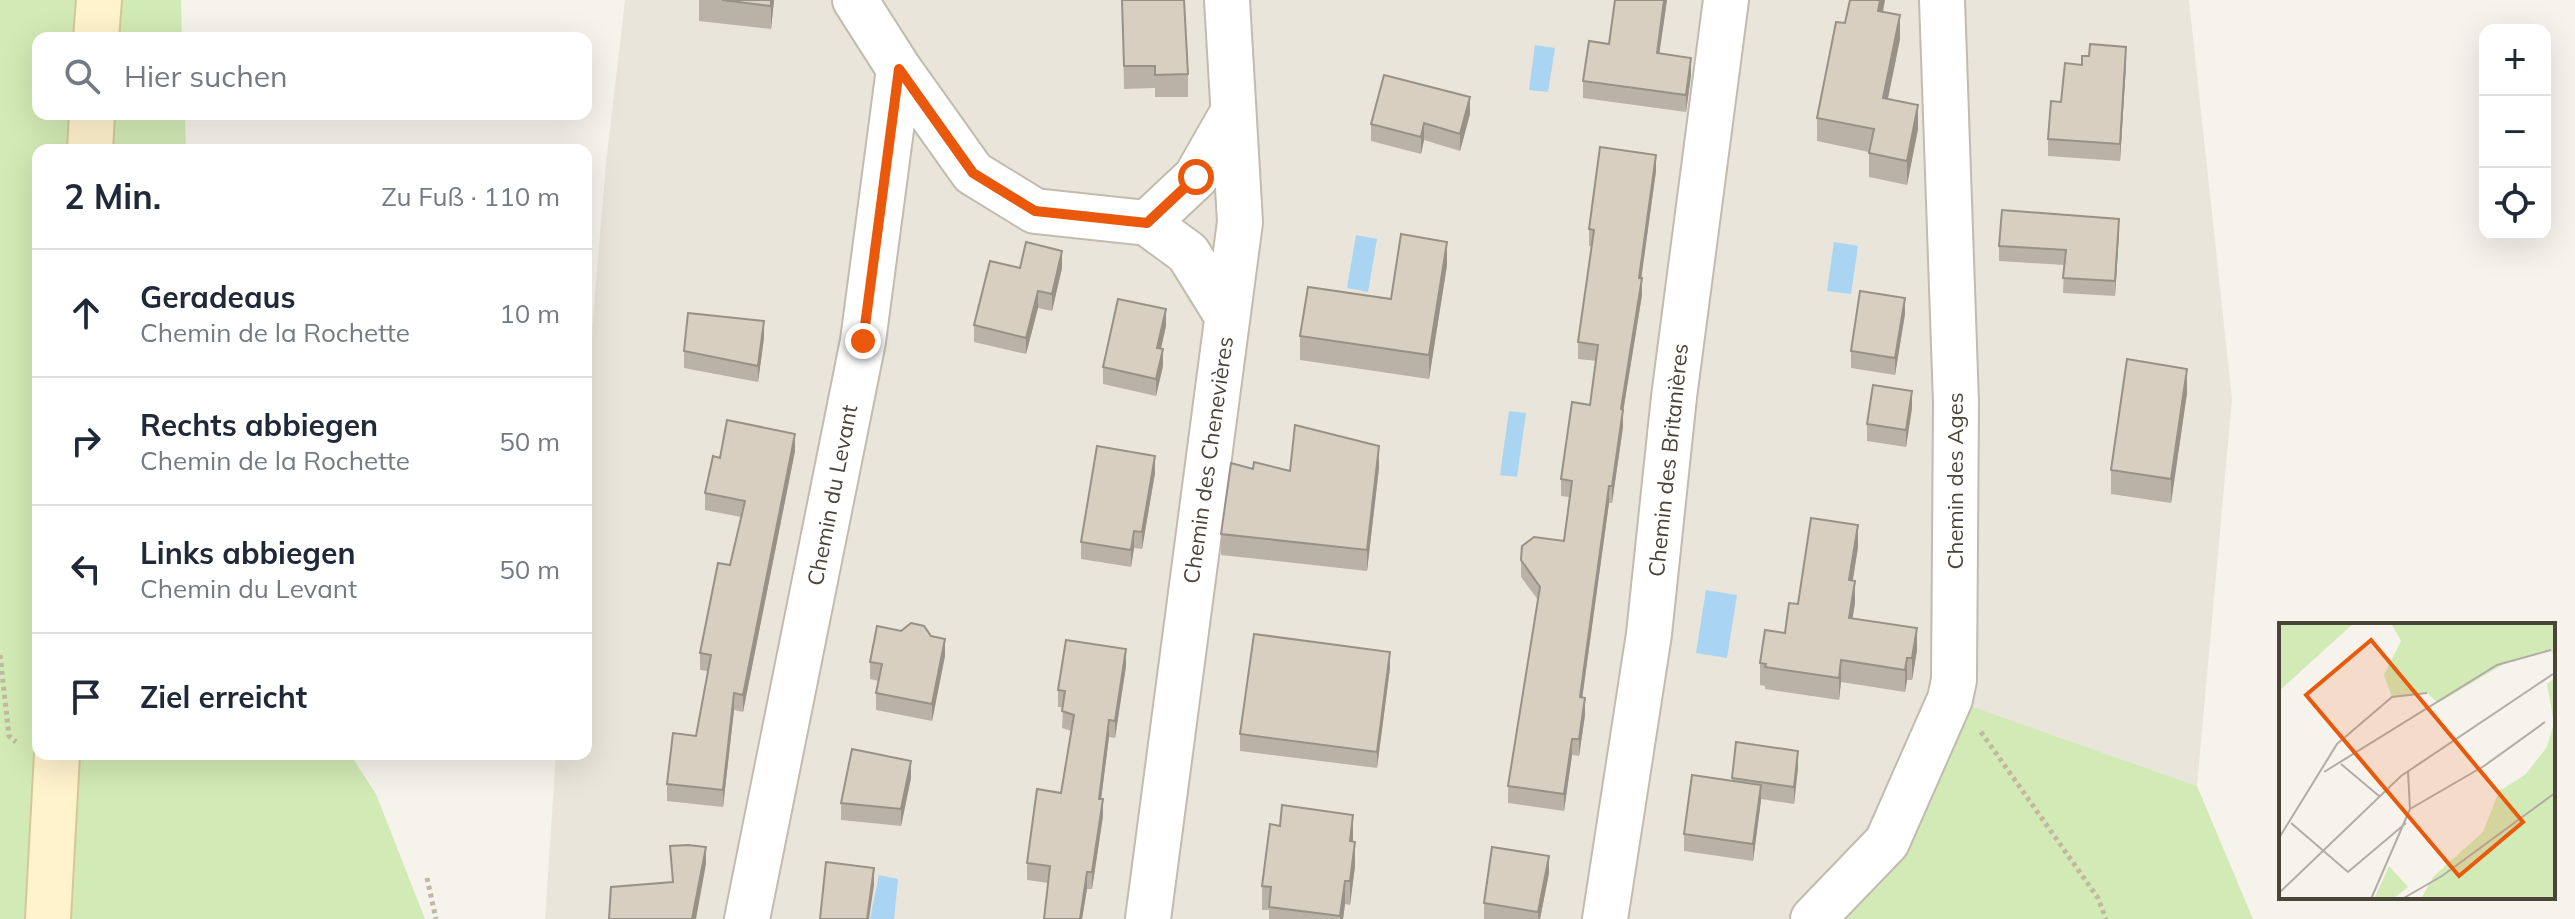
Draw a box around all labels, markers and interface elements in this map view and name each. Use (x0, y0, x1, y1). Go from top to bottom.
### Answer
map controls (2479, 24, 2551, 240)
button: + (2479, 24, 2551, 96)
search box (32, 32, 592, 120)
icon: search (60, 54, 104, 98)
text: Hier suchen (124, 57, 288, 95)
button: − (2479, 96, 2551, 168)
route start (1178, 159, 1214, 195)
button: locate (2479, 168, 2551, 240)
text: 2 Min. (64, 175, 161, 218)
text: Zu Fuß · 110 m (381, 180, 560, 213)
text: Geradeaus (140, 278, 295, 316)
icon: ahead (64, 291, 108, 335)
text: 10 m (499, 297, 560, 330)
text: Chemin de la Rochette (140, 316, 410, 349)
route end (845, 323, 881, 359)
street label: Chemin des Chenevières (1177, 335, 1239, 585)
street label: Chemin des Britanières (1642, 342, 1694, 578)
street label: Chemin des Ages (1941, 392, 1969, 570)
street label: Chemin du Levant (801, 402, 863, 588)
text: Rechts abbiegen (140, 406, 378, 444)
icon: right (64, 419, 108, 463)
text: 50 m (499, 425, 560, 458)
text: Chemin de la Rochette (140, 444, 410, 477)
text: Links abbiegen (140, 534, 356, 572)
icon: left (64, 547, 108, 591)
text: 50 m (499, 553, 560, 586)
text: Chemin du Levant (140, 572, 357, 605)
inset map (2279, 623, 2555, 899)
icon: arrive (64, 675, 108, 719)
text: Ziel erreicht (140, 678, 307, 716)

